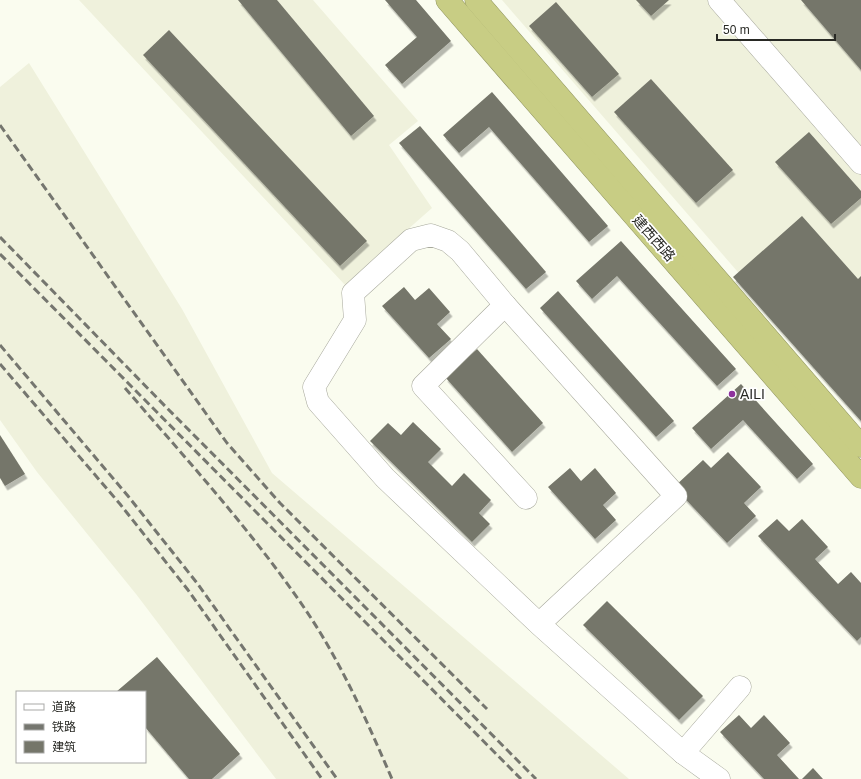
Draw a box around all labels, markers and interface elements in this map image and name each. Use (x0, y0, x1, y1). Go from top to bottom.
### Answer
scale bar (717, 16, 835, 42)
text: 50 m (723, 23, 750, 37)
street label: 建西西路 (630, 212, 678, 264)
place label: AILI (740, 386, 765, 402)
marker: AILI (727, 389, 737, 399)
legend (16, 691, 146, 763)
text: 道路 (52, 700, 76, 714)
text: 铁路 (52, 720, 76, 734)
text: 建筑 (52, 740, 76, 754)

